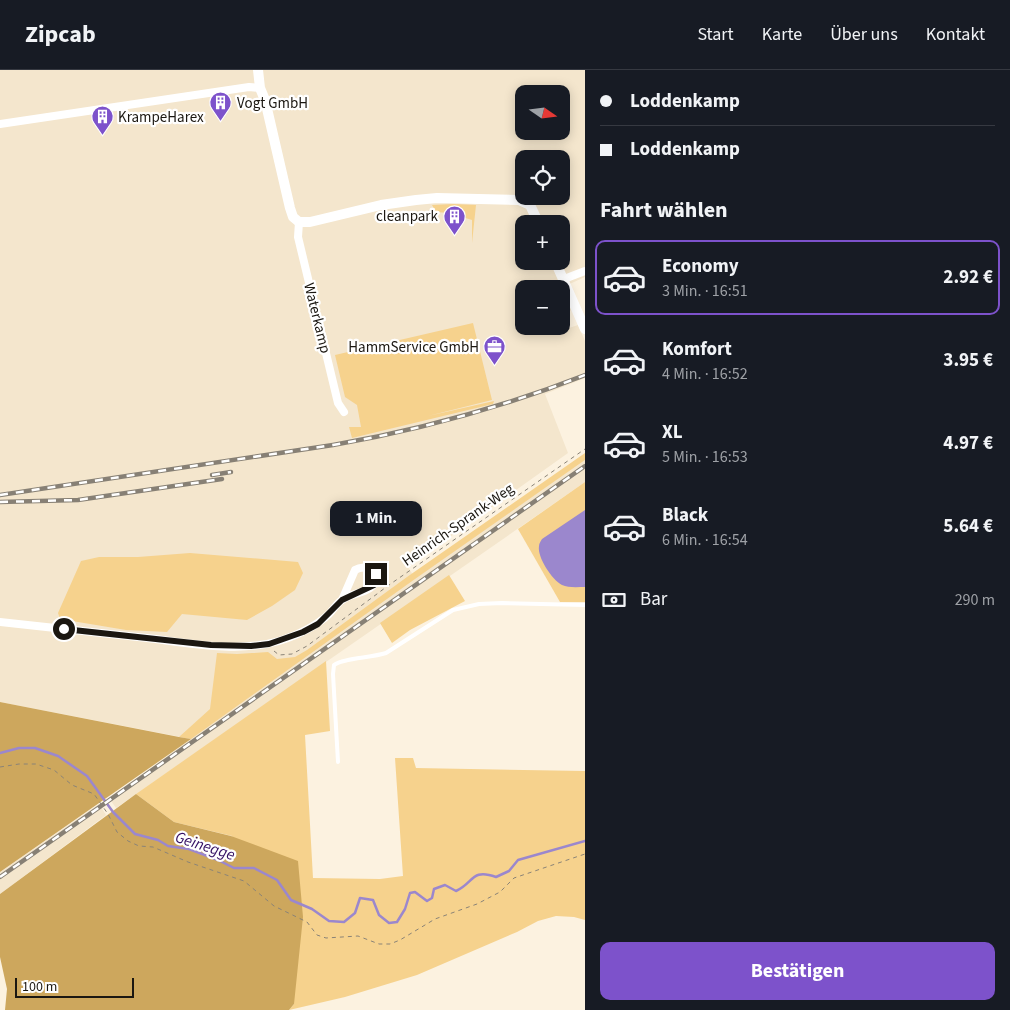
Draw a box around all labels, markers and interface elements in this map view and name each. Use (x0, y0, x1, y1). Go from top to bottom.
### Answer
text: Zipcab (25, 17, 96, 52)
text: Start (697, 22, 734, 47)
text: Karte (762, 22, 802, 47)
text: Über uns (830, 22, 898, 47)
text: Kontakt (926, 22, 985, 47)
north arrow (515, 85, 570, 140)
map controls (515, 85, 570, 335)
text: Loddenkamp (630, 88, 740, 115)
building icon: Vogt GmbH (209, 91, 233, 122)
place label: Vogt GmbH (237, 93, 308, 114)
building icon: KrampeHarex (90, 105, 114, 136)
place label: KrampeHarex (118, 107, 204, 128)
text: Loddenkamp (630, 136, 740, 163)
button: locate (515, 150, 570, 205)
text: Fahrt wählen (600, 194, 728, 226)
building icon: cleanpark (442, 204, 466, 235)
place label: cleanpark (376, 206, 439, 227)
button: + (515, 215, 570, 270)
text: Economy (662, 253, 739, 280)
icon: car (602, 255, 647, 300)
text: 2.92 € (943, 264, 993, 291)
button: − (515, 280, 570, 335)
text: 3 Min. · 16:51 (662, 280, 748, 302)
street label: Waterkamp (298, 281, 336, 355)
office icon: HammService GmbH (483, 335, 507, 366)
text: Komfort (662, 336, 732, 363)
place label: HammService GmbH (348, 337, 479, 358)
icon: car (602, 338, 647, 383)
text: 3.95 € (943, 347, 993, 374)
text: 4 Min. · 16:52 (662, 363, 748, 385)
text: XL (662, 419, 683, 446)
icon: car (602, 421, 647, 466)
text: 4.97 € (943, 430, 993, 457)
text: 5 Min. · 16:53 (662, 446, 748, 468)
street label: Heinrich-Sprank-Weg (398, 478, 519, 572)
callout: 1 Min. (330, 502, 422, 536)
text: Black (662, 502, 708, 529)
icon: car (602, 504, 647, 549)
text: 1 Min. (355, 507, 397, 529)
text: 5.64 € (943, 513, 993, 540)
text: 6 Min. · 16:54 (662, 529, 748, 551)
route end (365, 563, 387, 585)
icon: cash (600, 586, 628, 614)
text: Bar (640, 586, 667, 613)
text: 290 m (955, 589, 995, 611)
route start (53, 618, 75, 640)
water label: Geinegge (172, 826, 238, 866)
button: Bestätigen (600, 942, 995, 1000)
scale bar (15, 975, 134, 998)
text: 100 m (22, 977, 57, 997)

